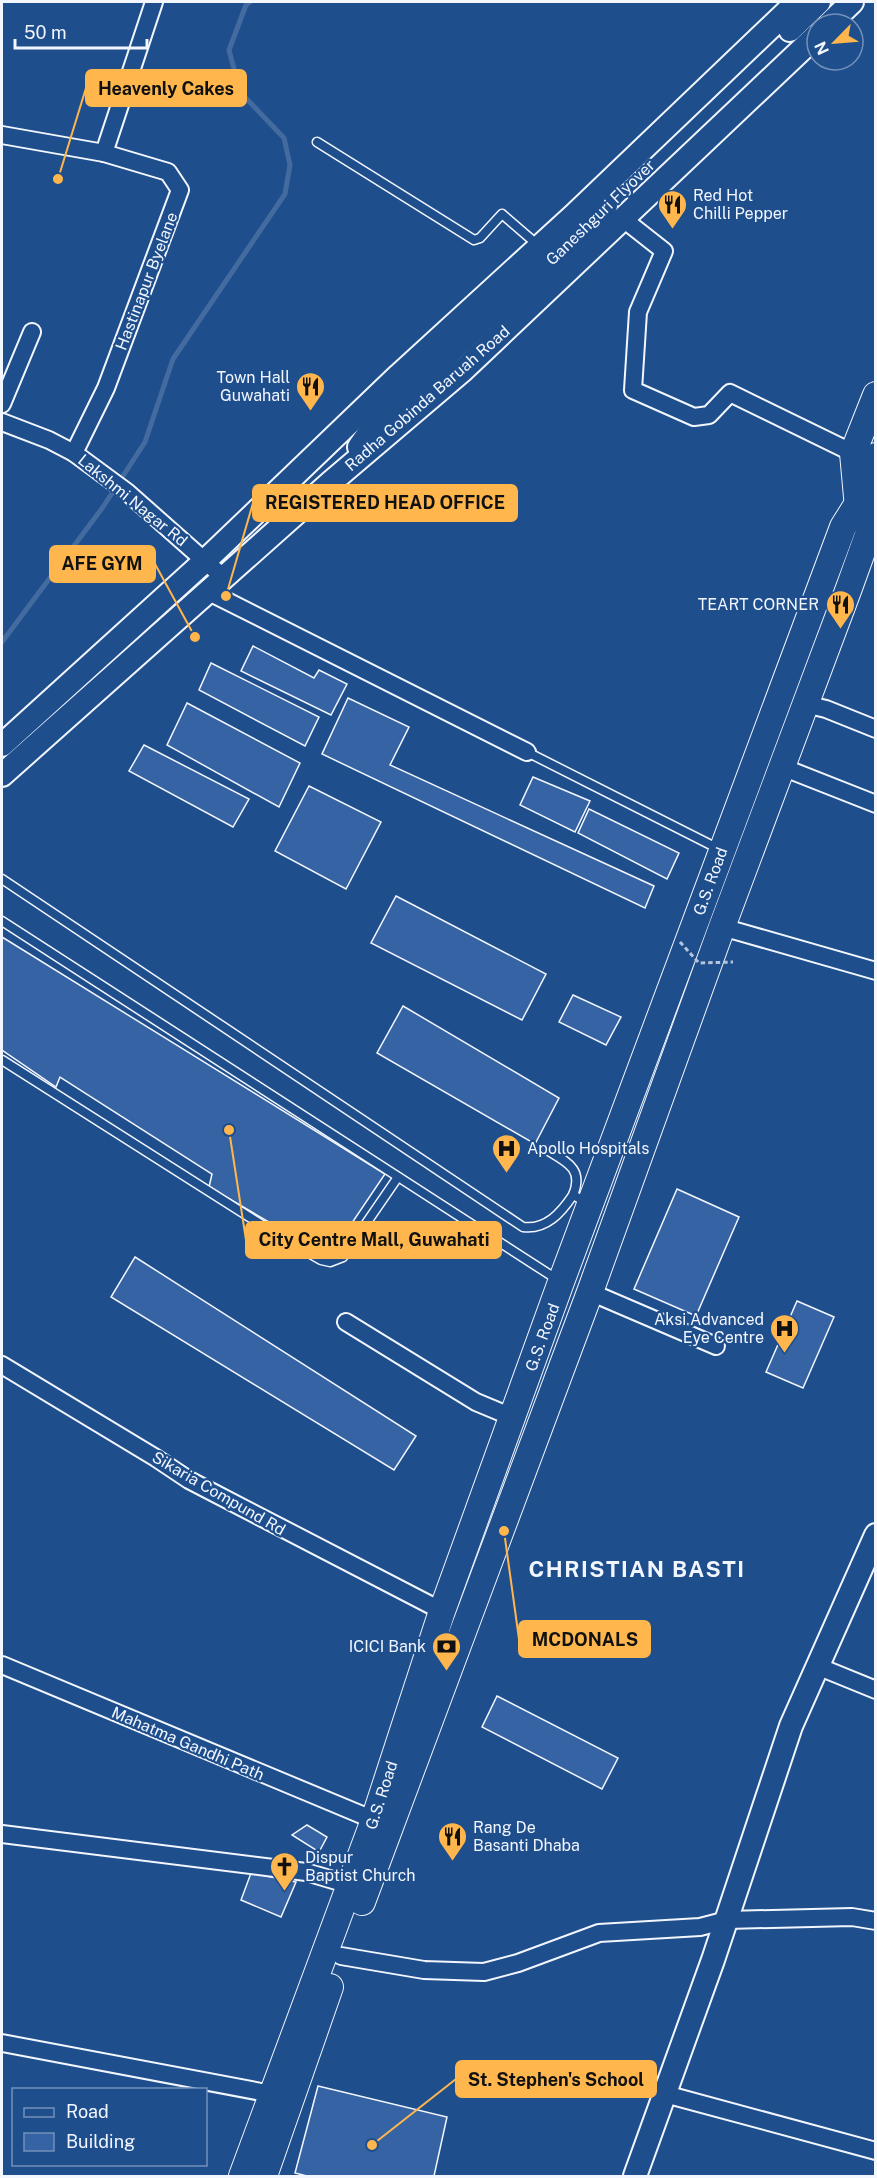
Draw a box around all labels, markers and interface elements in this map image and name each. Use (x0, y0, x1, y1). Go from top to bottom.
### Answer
scale bar (15, 12, 147, 50)
north arrow (805, 12, 865, 72)
text: 50 m (24, 22, 67, 43)
text: N (811, 38, 833, 58)
callout: Heavenly Cakes (86, 70, 246, 106)
text: Heavenly Cakes (98, 78, 234, 99)
street label: Ganeshguri Flyover (542, 156, 659, 269)
place label: Red Hot Chilli Pepper (693, 186, 788, 223)
restaurant icon: Red Hot Chilli Pepper (656, 188, 688, 230)
street label: Hastinapur Byelane (111, 209, 182, 353)
street label: Radha Gobinda Baruah Road (341, 322, 514, 475)
place label: Town Hall Guwahati (217, 368, 290, 405)
restaurant icon: Town Hall Guwahati (295, 370, 327, 412)
street label: Lakshmi Nagar Rd (74, 450, 191, 550)
callout: REGISTERED HEAD OFFICE (253, 485, 517, 521)
text: REGISTERED HEAD OFFICE (265, 492, 505, 513)
callout: AFE GYM (50, 546, 155, 582)
text: AFE GYM (62, 553, 142, 574)
restaurant icon: TEART CORNER (824, 588, 856, 630)
place label: TEART CORNER (698, 595, 819, 614)
street label: G.S. Road (689, 845, 732, 918)
hospital icon: Apollo Hospitals (490, 1132, 522, 1174)
place label: Apollo Hospitals (527, 1139, 649, 1158)
callout: City Centre Mall, Guwahati (246, 1222, 501, 1258)
text: City Centre Mall, Guwahati (259, 1229, 489, 1250)
street label: G.S. Road (521, 1301, 564, 1374)
place label: Aksi Advanced Eye Centre (654, 1310, 764, 1347)
hospital icon: Aksi Advanced Eye Centre (769, 1312, 801, 1354)
street label: Sikaria Compund Rd (149, 1447, 289, 1539)
district label: CHRISTIAN BASTI (529, 1556, 745, 1582)
callout: MCDONALS (519, 1621, 650, 1657)
text: MCDONALS (532, 1629, 638, 1650)
bank icon: ICICI Bank (431, 1630, 463, 1672)
place label: ICICI Bank (349, 1637, 426, 1656)
street label: Mahatma Gandhi Path (109, 1703, 267, 1784)
street label: G.S. Road (361, 1758, 401, 1832)
place label: Rang De Basanti Dhaba (473, 1818, 580, 1855)
restaurant icon: Rang De Basanti Dhaba (436, 1820, 468, 1862)
place label: Dispur Baptist Church (305, 1848, 416, 1885)
church icon: Dispur Baptist Church (268, 1850, 300, 1892)
callout: St. Stephen's School (456, 2061, 656, 2097)
text: St. Stephen's School (468, 2069, 644, 2090)
legend (12, 2088, 207, 2166)
text: Road (66, 2101, 109, 2122)
text: Building (66, 2131, 135, 2152)

